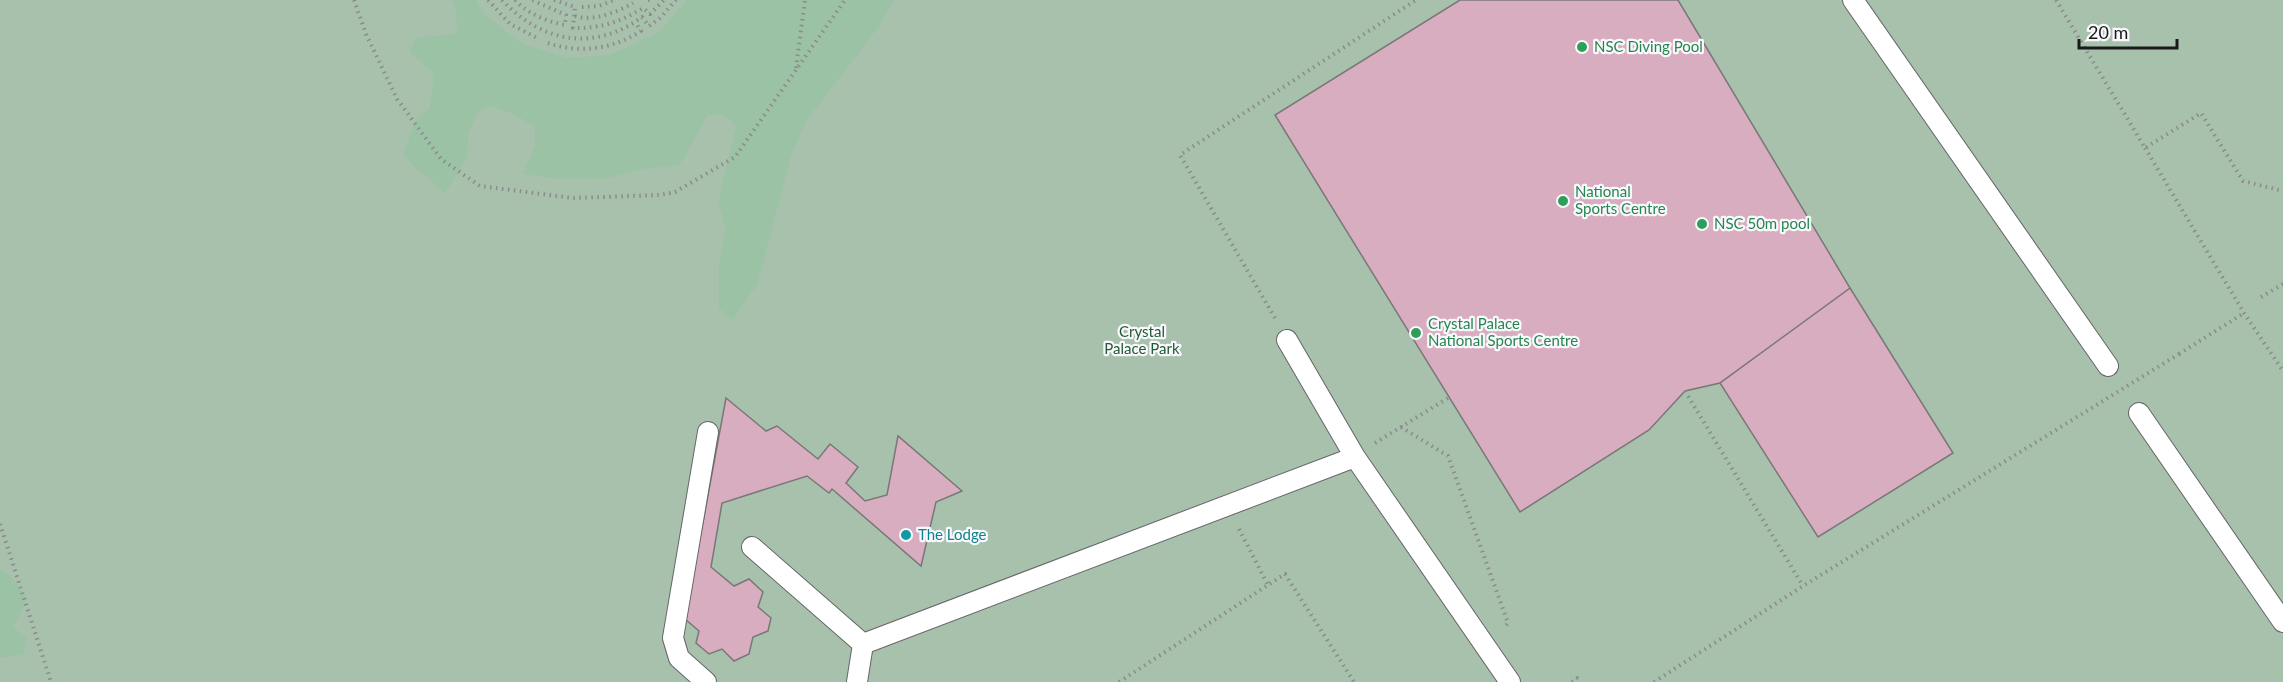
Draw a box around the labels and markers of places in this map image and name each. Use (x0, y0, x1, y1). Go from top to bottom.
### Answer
place label: NSC Diving Pool (1594, 37, 1703, 55)
marker: NSC Diving Pool (1575, 40, 1589, 54)
place label: National Sports Centre (1575, 182, 1666, 217)
marker: National Sports Centre (1556, 194, 1570, 208)
place label: NSC 50m pool (1714, 214, 1810, 232)
marker: NSC 50m pool (1695, 217, 1709, 231)
place label: Crystal Palace National Sports Centre (1428, 314, 1578, 349)
marker: Crystal Palace National Sports Centre (1409, 326, 1423, 340)
place label: The Lodge (918, 525, 987, 543)
marker: The Lodge (899, 528, 913, 542)

